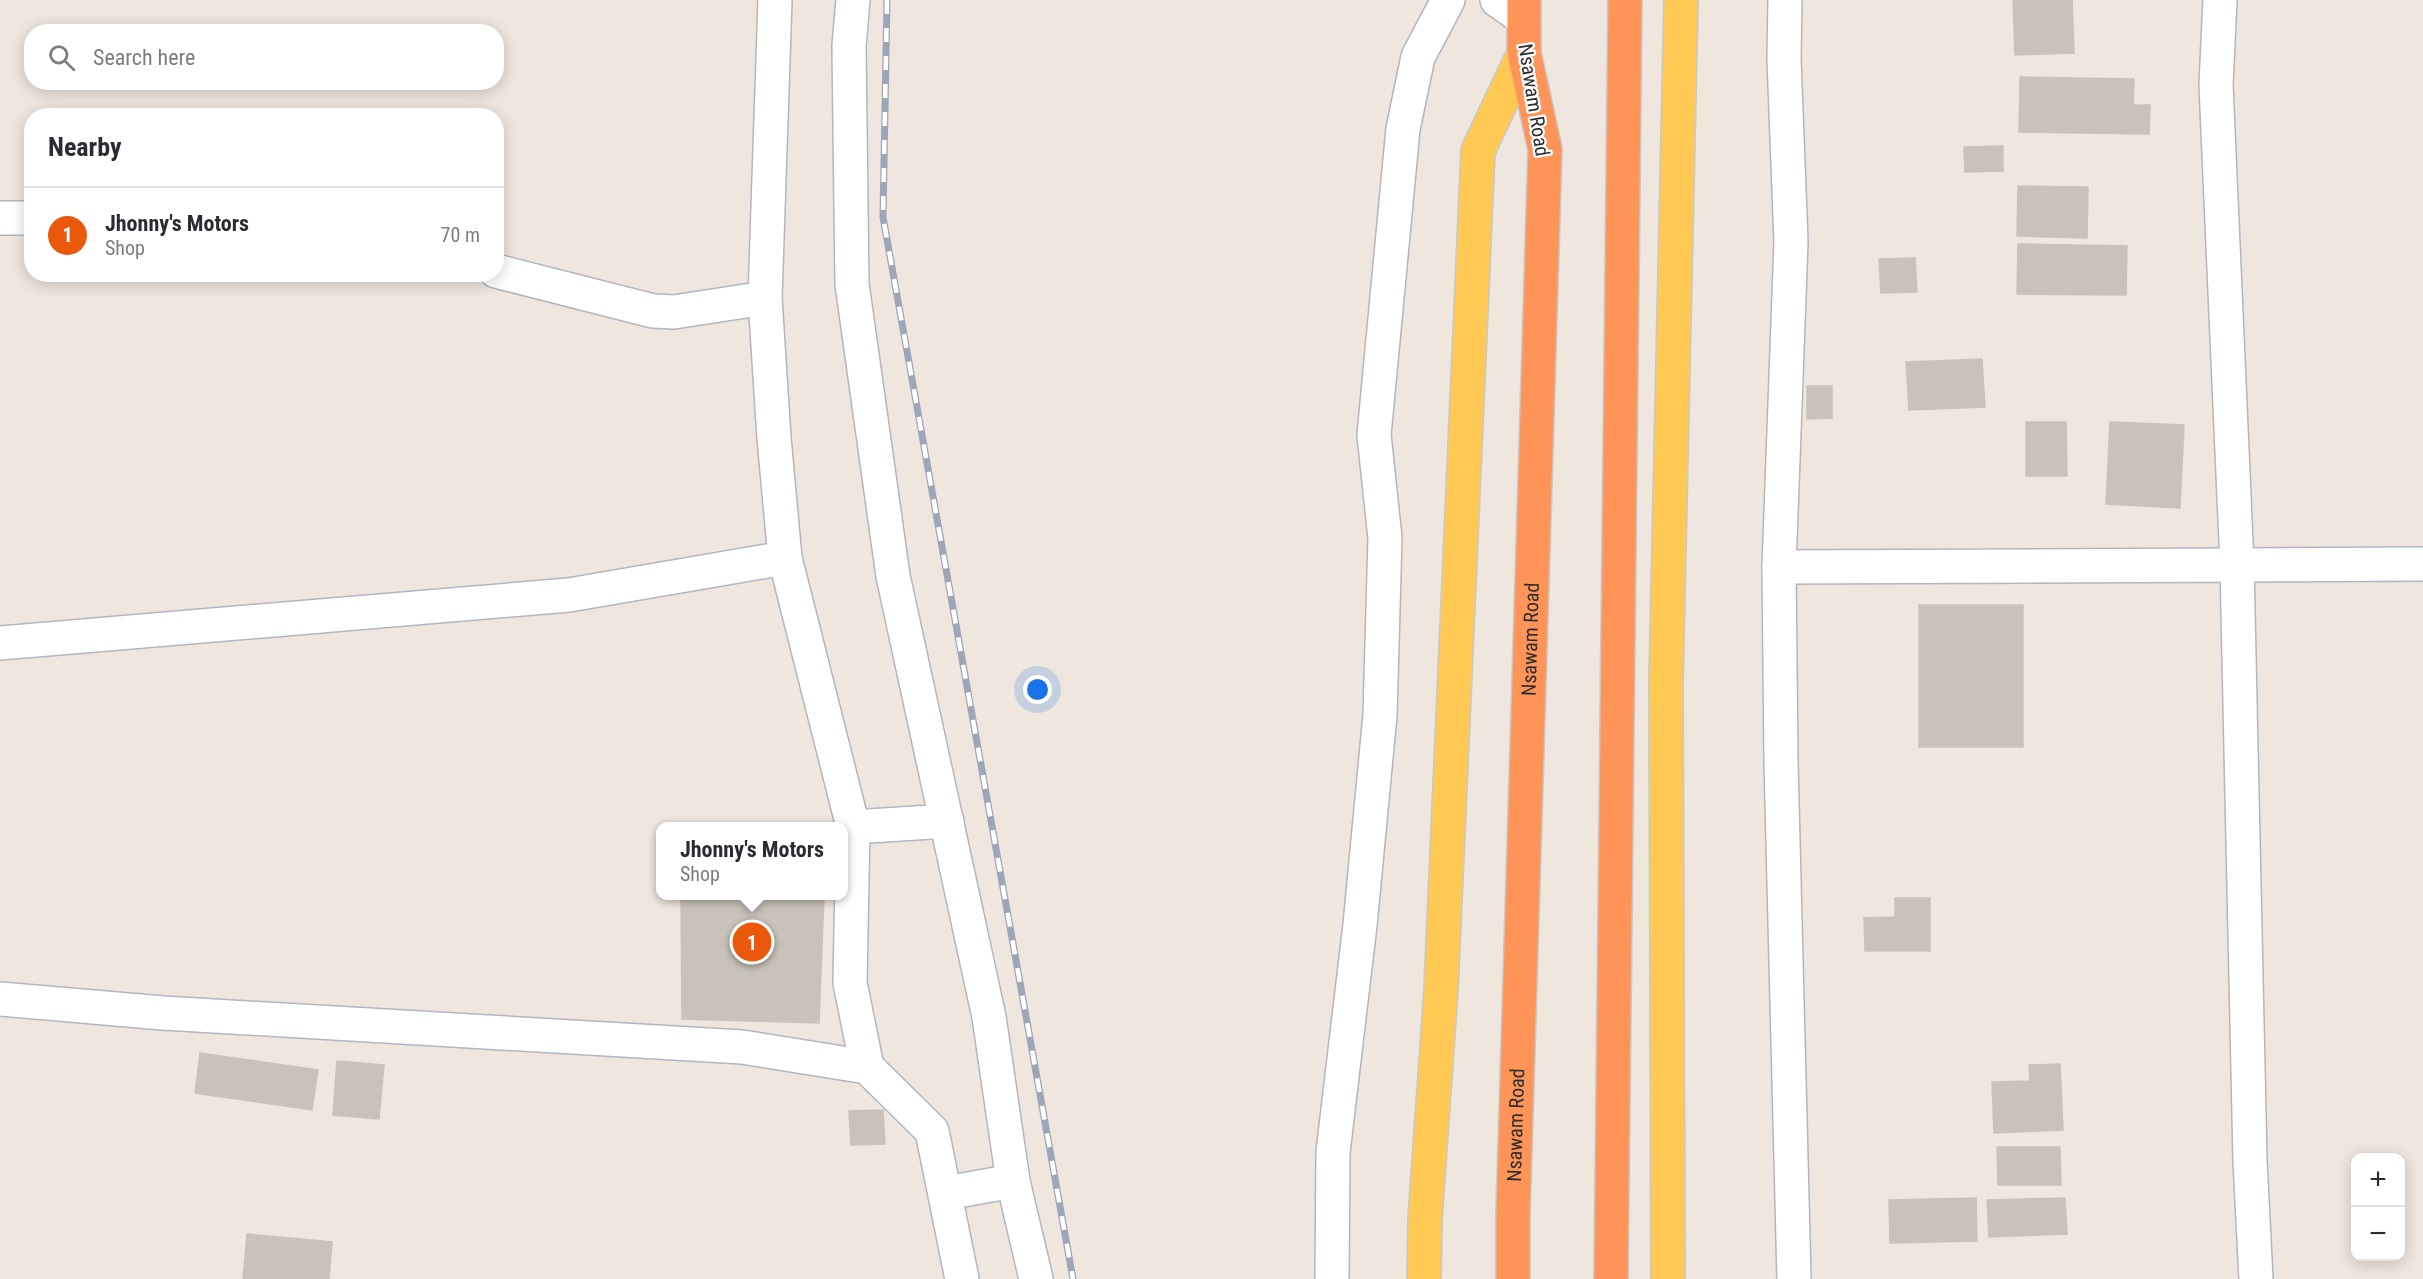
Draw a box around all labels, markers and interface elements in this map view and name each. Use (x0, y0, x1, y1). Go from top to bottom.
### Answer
search box (24, 24, 504, 90)
icon: search (45, 41, 78, 74)
street label: Nsawam Road (1513, 42, 1555, 158)
text: Search here (93, 45, 195, 70)
text: Nearby (48, 132, 122, 162)
text: Jhonny's Motors (105, 211, 249, 236)
text: 1 (62, 223, 73, 247)
text: 70 m (441, 223, 480, 247)
text: Shop (105, 236, 145, 260)
street label: Nsawam Road (1517, 582, 1544, 696)
your location (1023, 675, 1052, 704)
popup (656, 822, 848, 900)
text: Jhonny's Motors (680, 837, 824, 862)
text: Shop (680, 862, 720, 886)
pin: 1 (732, 920, 771, 964)
street label: Nsawam Road (1502, 1068, 1529, 1182)
map controls (2351, 1153, 2405, 1261)
button: + (2351, 1153, 2405, 1207)
button: − (2351, 1207, 2405, 1261)

